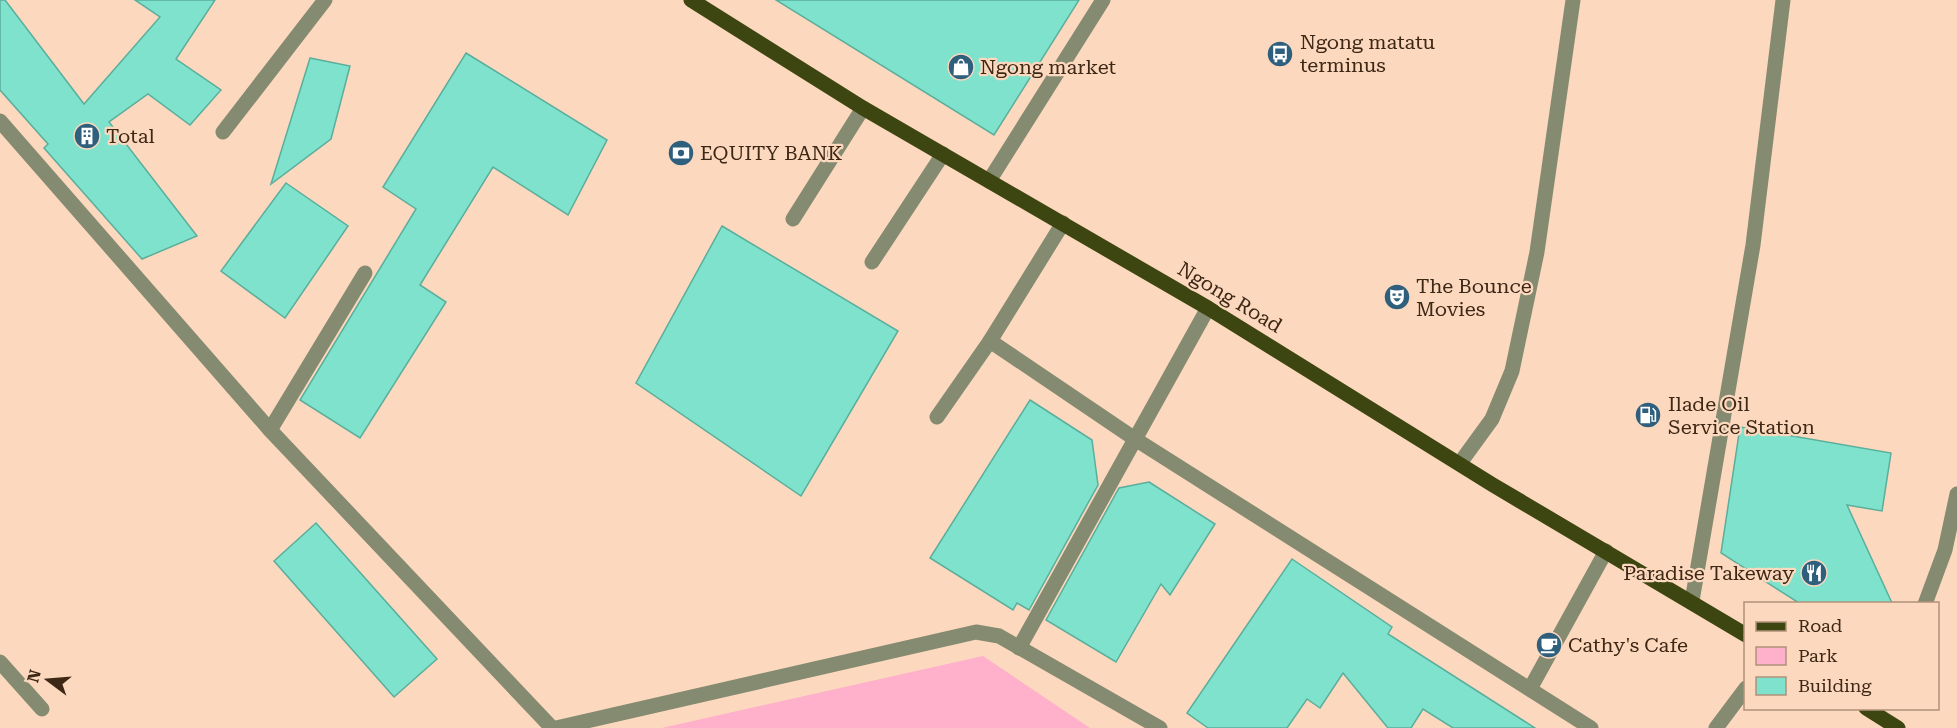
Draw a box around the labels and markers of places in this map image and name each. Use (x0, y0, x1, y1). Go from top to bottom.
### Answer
place label: Ngong matatu terminus (1300, 30, 1436, 77)
bus stop icon: Ngong matatu terminus (1265, 39, 1295, 69)
shop icon: Ngong market (946, 52, 976, 82)
place label: Ngong market (980, 55, 1117, 79)
building icon: Total (72, 121, 102, 151)
place label: Total (106, 124, 155, 148)
bank icon: EQUITY BANK (666, 138, 696, 168)
place label: EQUITY BANK (700, 141, 843, 165)
place label: The Bounce Movies (1416, 274, 1532, 321)
theatre icon: The Bounce Movies (1382, 282, 1412, 312)
place label: Ilade Oil Service Station (1668, 392, 1815, 439)
fuel station icon: Ilade Oil Service Station (1633, 400, 1663, 430)
restaurant icon: Paradise Takeway (1799, 558, 1829, 588)
place label: Paradise Takeway (1623, 561, 1794, 585)
cafe icon: Cathy's Cafe (1534, 630, 1564, 660)
place label: Cathy's Cafe (1568, 633, 1688, 657)

